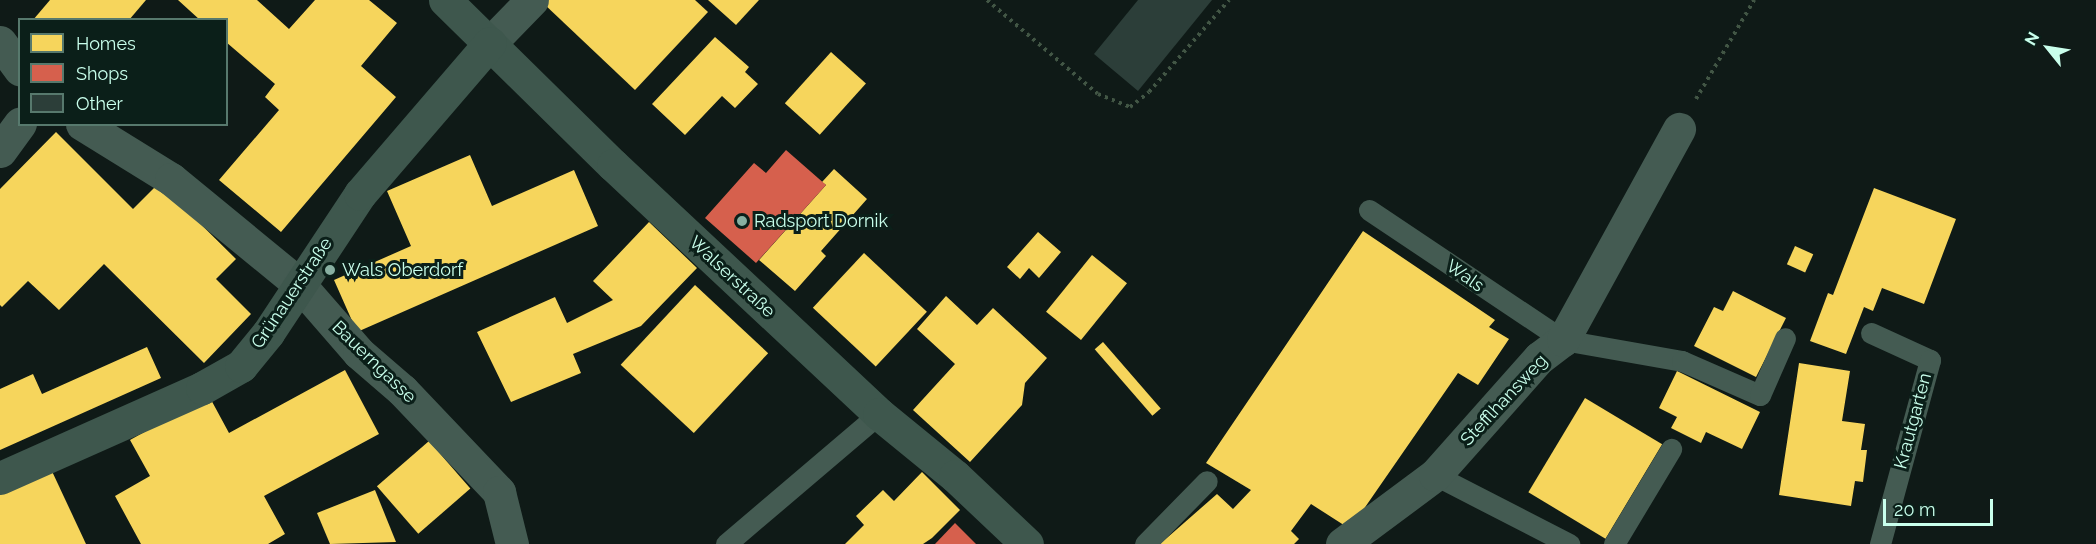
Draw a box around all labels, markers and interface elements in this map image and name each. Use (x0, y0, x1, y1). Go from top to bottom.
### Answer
legend (18, 18, 228, 126)
north arrow (2018, 18, 2078, 78)
text: N (2021, 29, 2043, 49)
text: Homes (76, 33, 136, 54)
text: Shops (76, 63, 128, 84)
text: Other (76, 93, 123, 114)
place label: Radsport Dornik (754, 210, 888, 232)
marker: Radsport Dornik (735, 214, 749, 228)
street label: Walserstraße (685, 232, 779, 322)
street label: Grünauerstraße (247, 233, 337, 353)
street label: Wals (1442, 255, 1488, 297)
place label: Wals Oberdorf (342, 259, 463, 281)
marker: Wals Oberdorf (323, 263, 337, 277)
street label: Bauerngasse (327, 316, 421, 408)
street label: Stefflhansweg (1456, 350, 1552, 450)
street label: Krautgarten (1890, 371, 1936, 471)
scale bar (1886, 487, 1996, 525)
text: 20 m (1894, 499, 1936, 520)

